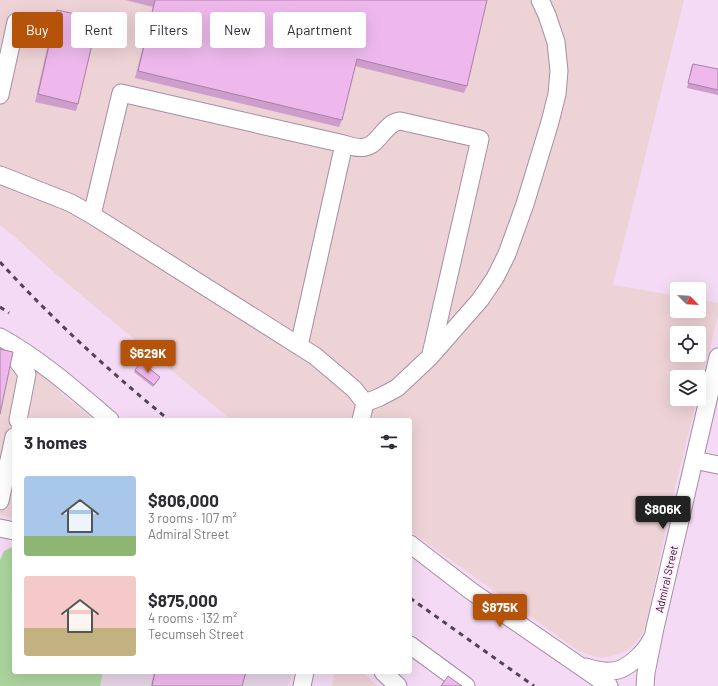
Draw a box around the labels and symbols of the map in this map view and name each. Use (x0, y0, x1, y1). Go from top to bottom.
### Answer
north arrow (670, 282, 706, 318)
pin: $629K (120, 340, 176, 374)
pin: $806K (635, 496, 691, 530)
street label: Admiral Street (652, 544, 680, 614)
pin: $875K (472, 594, 528, 628)

